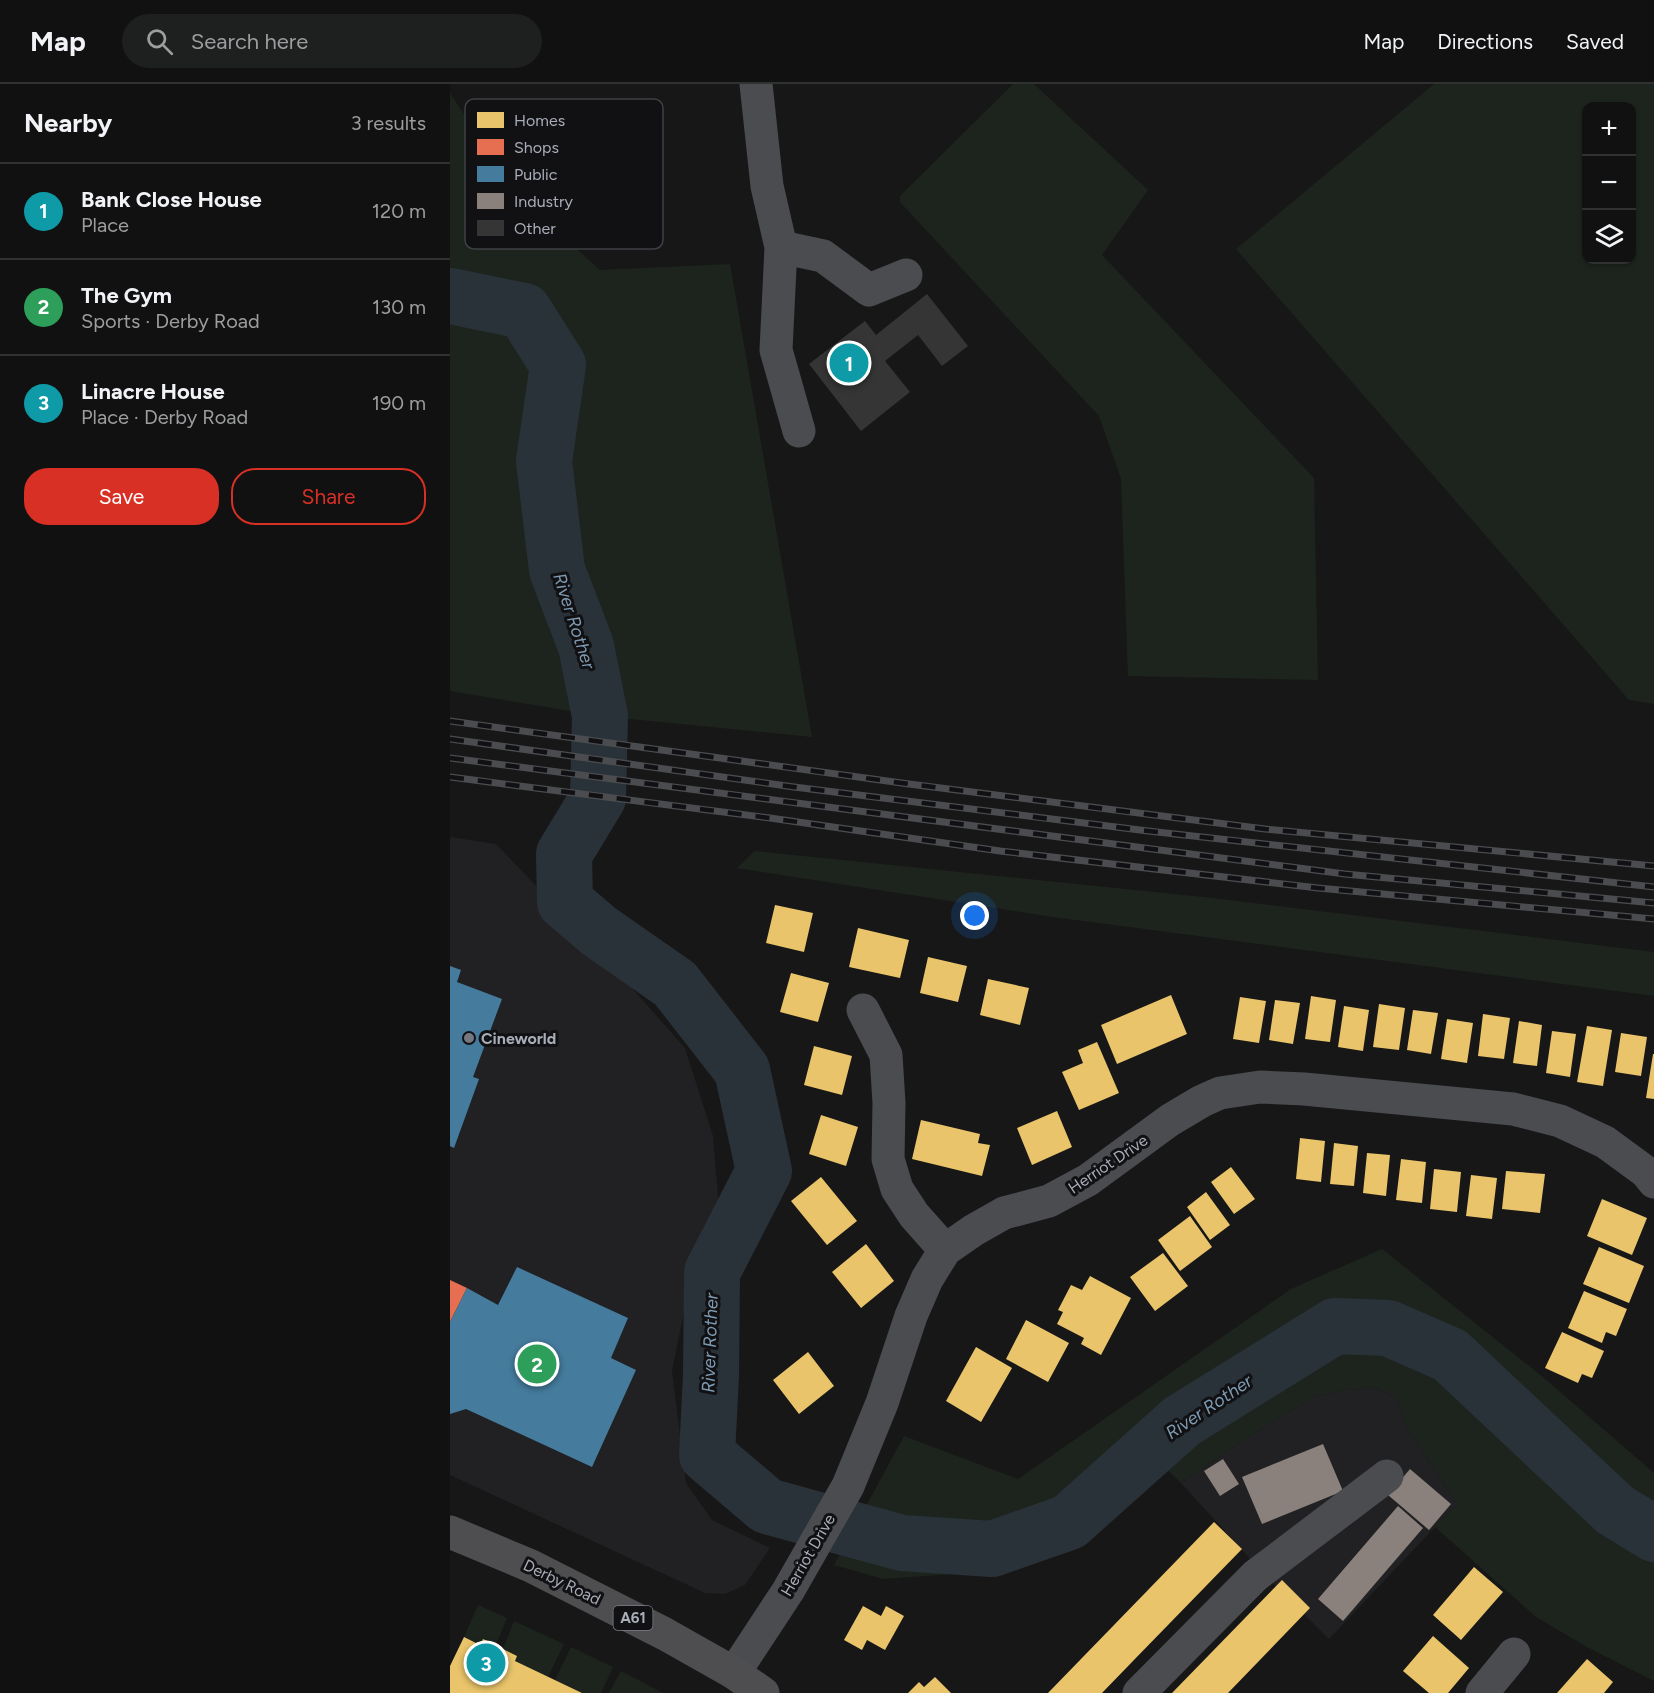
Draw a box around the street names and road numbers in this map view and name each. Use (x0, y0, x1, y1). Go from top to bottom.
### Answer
street label: Herriot Drive (1065, 1130, 1151, 1197)
street label: Herriot Drive (777, 1510, 839, 1599)
street label: Derby Road (520, 1555, 604, 1609)
road number: A61 (614, 1606, 652, 1630)

